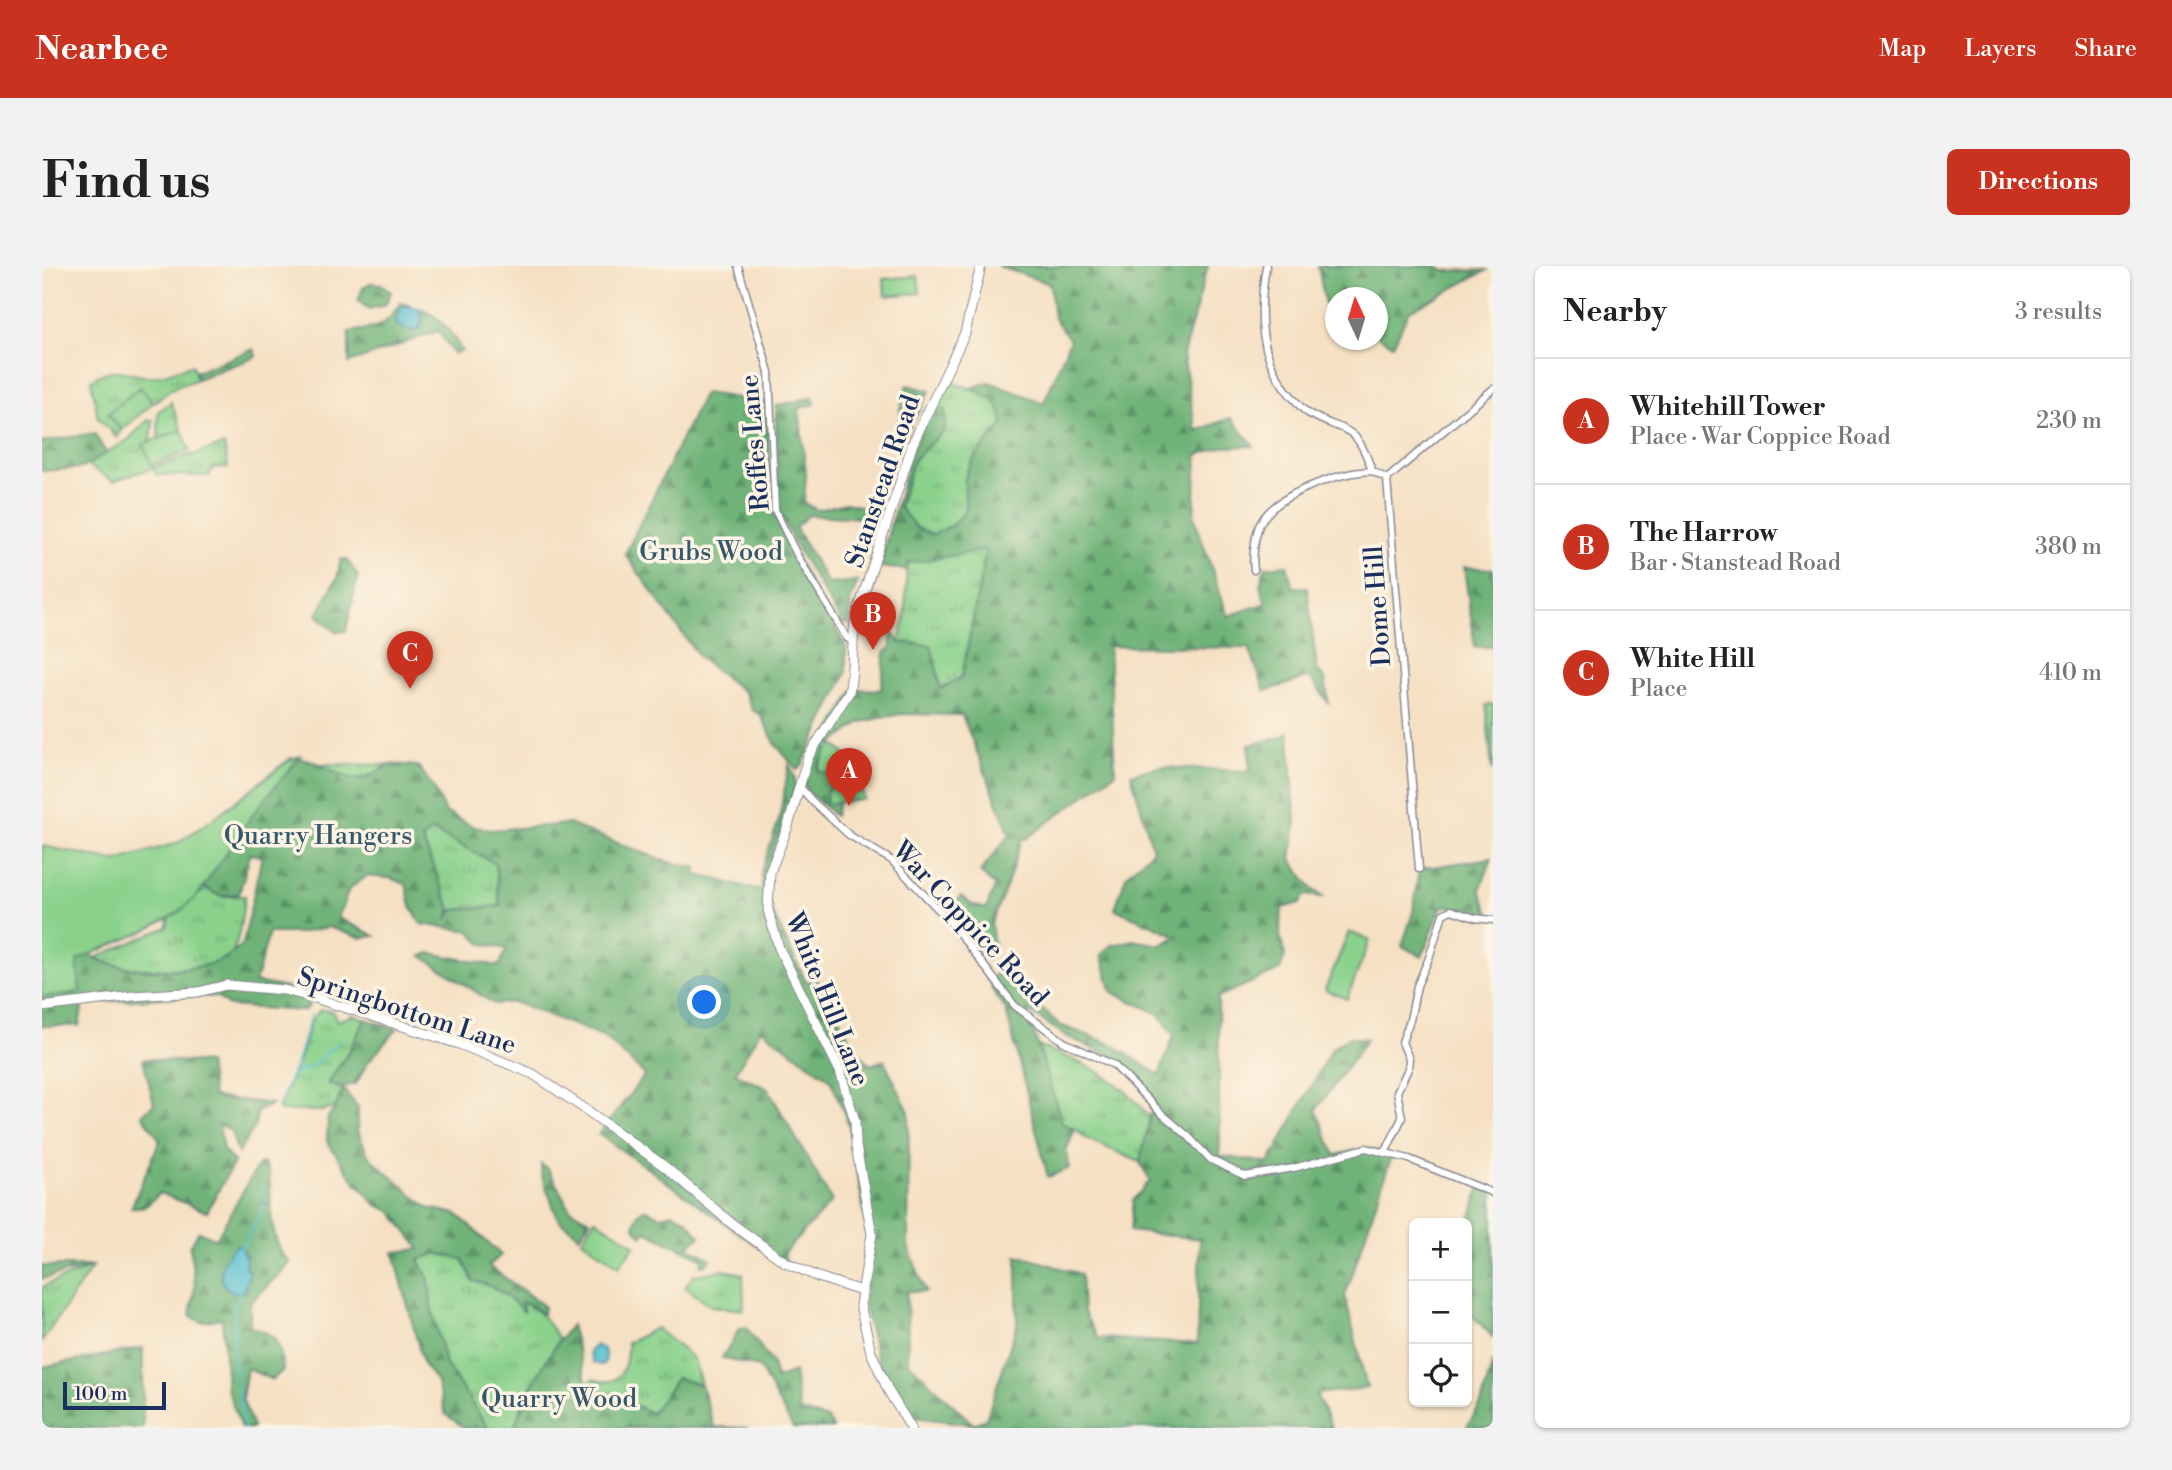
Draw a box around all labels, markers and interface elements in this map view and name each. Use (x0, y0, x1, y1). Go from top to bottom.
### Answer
text: Nearbee (35, 29, 168, 70)
text: Map (1879, 34, 1926, 64)
text: Layers (1964, 34, 2036, 64)
text: Share (2074, 34, 2137, 64)
button: Directions (1947, 149, 2130, 215)
text: Find us (42, 152, 211, 213)
north arrow (1325, 287, 1388, 350)
text: Nearby (1563, 293, 1667, 331)
text: 3 results (2015, 298, 2102, 326)
street label: Roffes Lane (733, 373, 777, 513)
street label: Stanstead Road (838, 391, 928, 572)
text: Whitehill Tower (1630, 391, 1826, 423)
text: A (1578, 407, 1594, 435)
text: 230 m (2036, 407, 2102, 435)
text: Place · War Coppice Road (1630, 423, 1891, 451)
text: The Harrow (1630, 517, 1778, 549)
text: B (1577, 533, 1595, 561)
text: 380 m (2035, 533, 2102, 561)
park label: Grubs Wood (639, 536, 783, 568)
street label: Dome Hill (1358, 544, 1398, 667)
text: Bar · Stanstead Road (1630, 549, 1841, 577)
pin: B (850, 592, 896, 650)
pin: C (387, 631, 433, 689)
text: White Hill (1630, 643, 1755, 675)
text: C (1578, 659, 1594, 687)
text: 410 m (2039, 659, 2102, 687)
text: Place (1630, 675, 1687, 703)
pin: A (826, 748, 872, 806)
park label: Quarry Hangers (224, 820, 412, 852)
street label: War Coppice Road (885, 834, 1055, 1013)
street label: White Hill Lane (777, 907, 876, 1091)
street label: Springbottom Lane (293, 960, 520, 1061)
your location (687, 985, 721, 1019)
map controls (1409, 1218, 1472, 1407)
button: + (1409, 1218, 1472, 1281)
button: − (1409, 1281, 1472, 1344)
button: locate (1409, 1344, 1472, 1407)
scale bar (63, 1379, 166, 1411)
text: 100 m (74, 1382, 127, 1406)
park label: Quarry Wood (481, 1383, 637, 1415)

